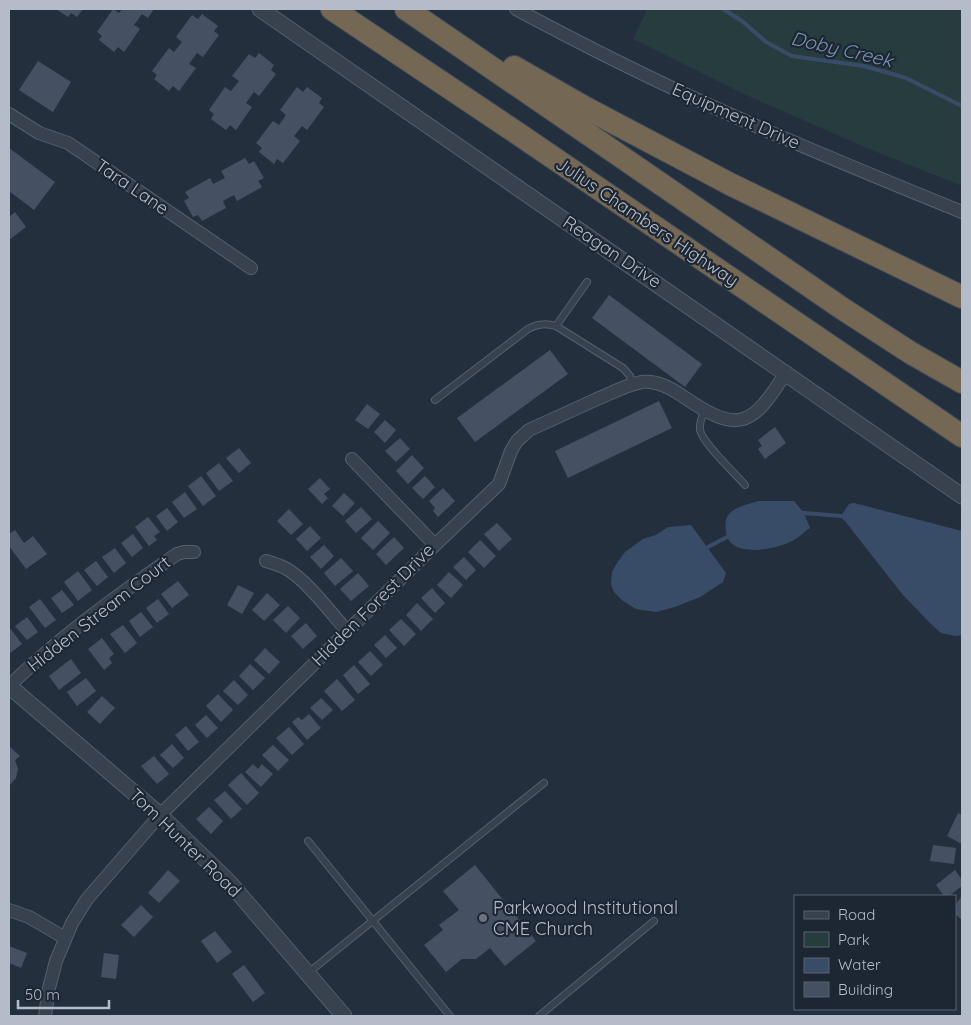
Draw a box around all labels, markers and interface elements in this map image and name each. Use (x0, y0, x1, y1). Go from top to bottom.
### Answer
water label: Doby Creek (789, 26, 897, 73)
street label: Equipment Drive (669, 77, 804, 154)
street label: Julius Chambers Highway (551, 152, 743, 291)
street label: Tara Lane (91, 154, 173, 219)
street label: Reagan Drive (559, 210, 666, 293)
street label: Hidden Forest Drive (306, 538, 439, 671)
street label: Hidden Stream Court (23, 551, 175, 677)
street label: Tom Hunter Road (124, 783, 246, 902)
legend (794, 895, 956, 1010)
place label: Parkwood Institutional CME Church (493, 896, 678, 940)
text: Road (838, 905, 875, 924)
marker: Parkwood Institutional CME Church (477, 912, 489, 924)
text: Park (838, 930, 870, 949)
text: Water (838, 955, 881, 974)
scale bar (18, 978, 109, 1010)
text: Building (838, 980, 893, 999)
text: 50 m (25, 985, 60, 1004)

